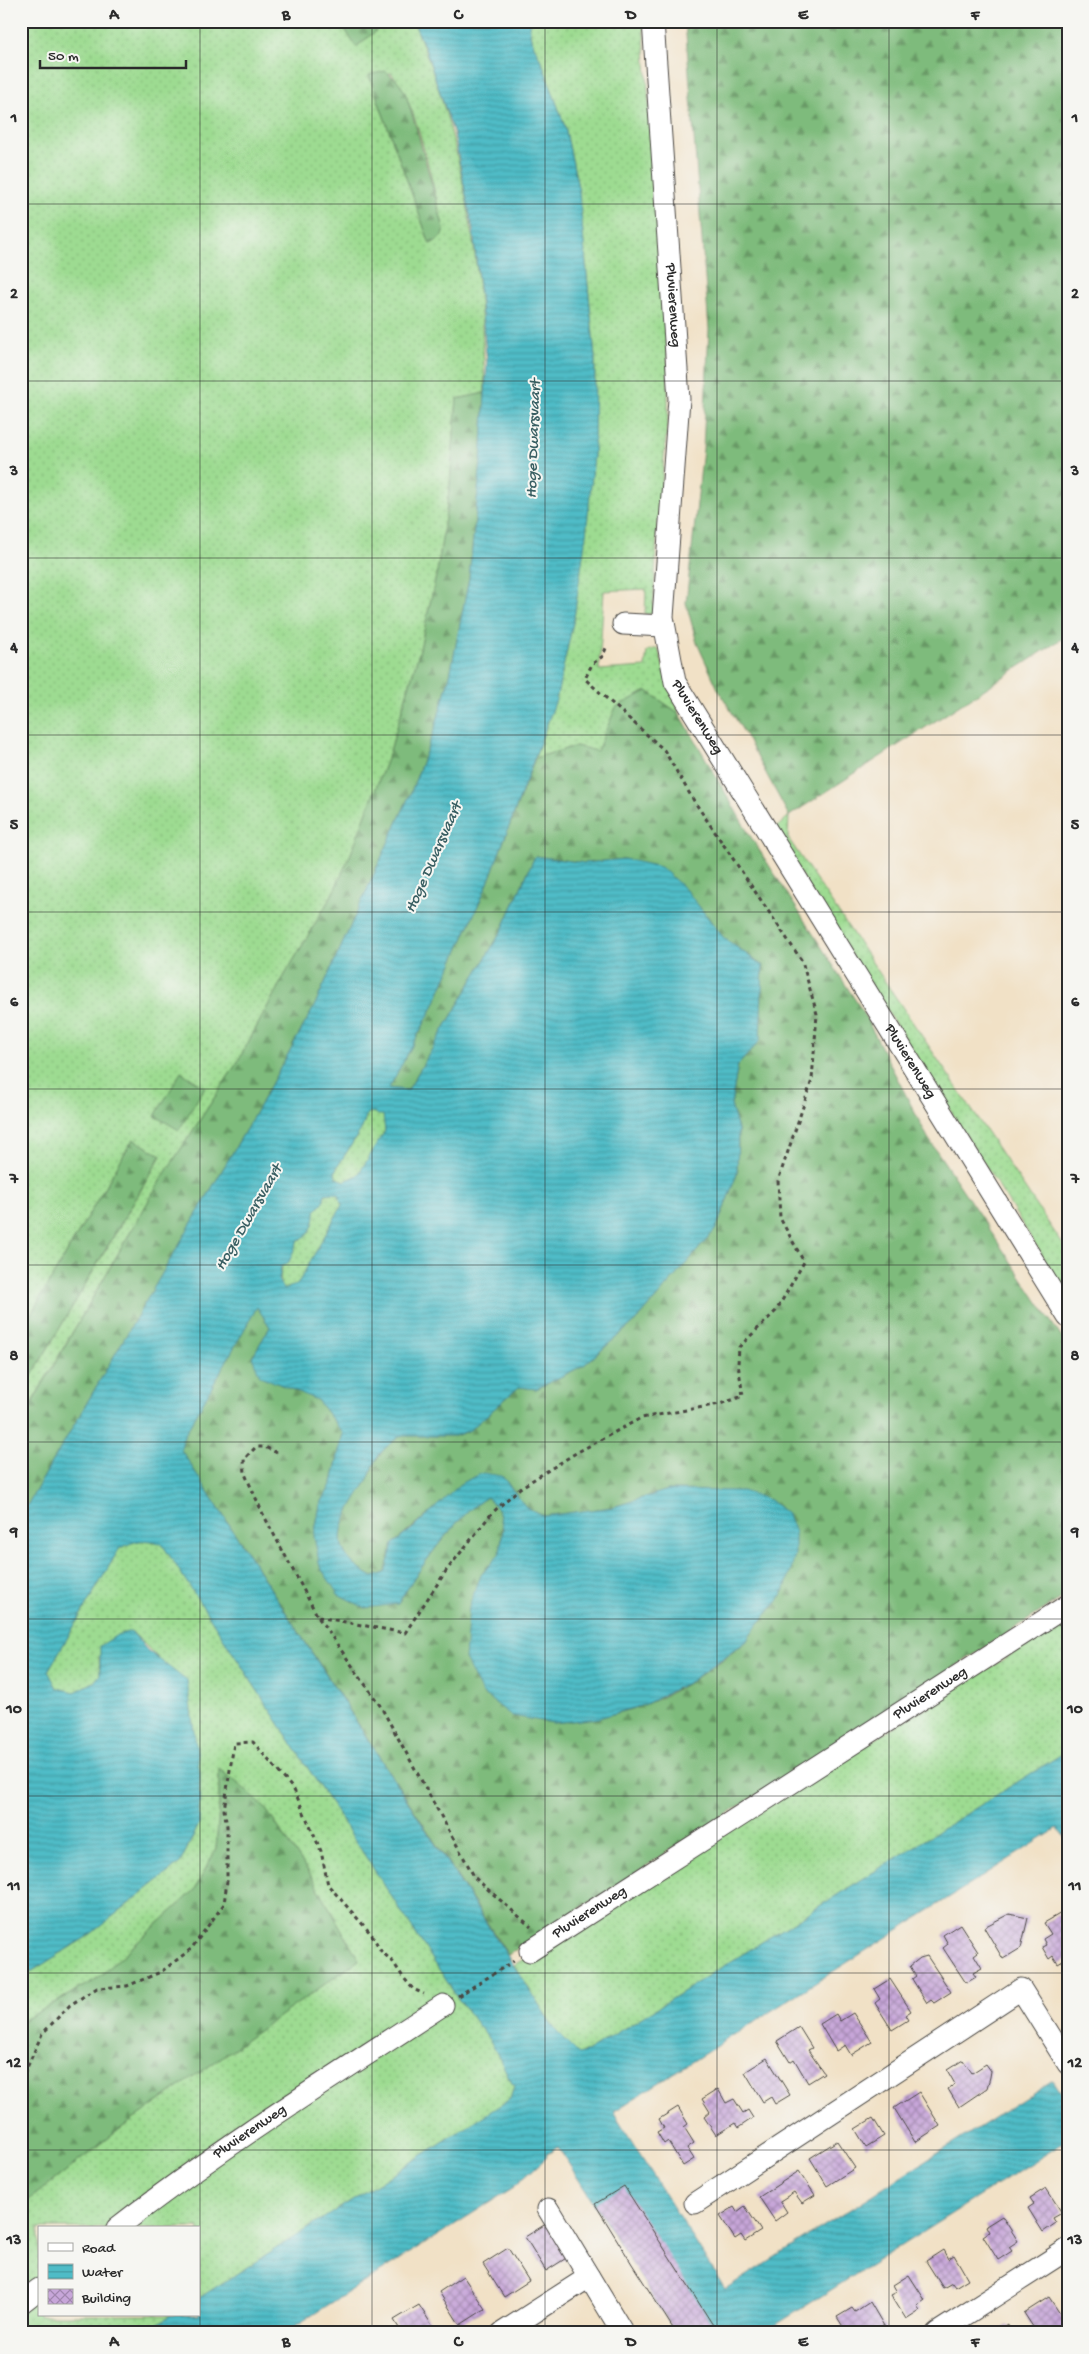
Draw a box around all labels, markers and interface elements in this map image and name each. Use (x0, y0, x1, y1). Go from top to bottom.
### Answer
text: A (108, 7, 120, 26)
text: B (281, 7, 291, 26)
text: C (453, 7, 464, 26)
text: D (624, 7, 637, 26)
text: E (798, 7, 809, 26)
text: F (970, 7, 981, 26)
scale bar (40, 38, 186, 70)
text: 50 m (48, 48, 79, 66)
text: 1 (10, 110, 17, 129)
text: 1 (1071, 110, 1078, 129)
street label: Pluvierenweg (661, 262, 684, 348)
text: 2 (10, 286, 18, 305)
text: 2 (1071, 286, 1079, 305)
water label: Hoge Dwarsvaart (523, 377, 547, 499)
text: 3 (9, 463, 18, 482)
text: 3 (1070, 463, 1079, 482)
text: 4 (9, 640, 18, 659)
text: 4 (1070, 640, 1079, 659)
street label: Pluvierenweg (666, 676, 727, 758)
water label: Hoge Dwarsvaart (402, 798, 469, 916)
text: 5 (10, 817, 19, 836)
text: 5 (1071, 817, 1080, 836)
text: 6 (10, 994, 19, 1013)
text: 6 (1071, 994, 1080, 1013)
street label: Pluvierenweg (880, 1020, 940, 1102)
water label: Hoge Dwarsvaart (212, 1160, 289, 1274)
text: 7 (9, 1171, 19, 1190)
text: 7 (1070, 1171, 1080, 1190)
text: 8 (10, 1348, 19, 1367)
text: 8 (1071, 1348, 1080, 1367)
text: 9 (9, 1524, 18, 1543)
text: 9 (1070, 1524, 1079, 1543)
street label: Pluvierenweg (889, 1663, 971, 1724)
text: 10 (5, 1701, 22, 1720)
text: 10 (1066, 1701, 1083, 1720)
text: 11 (7, 1878, 20, 1897)
text: 11 (1068, 1878, 1081, 1897)
street label: Pluvierenweg (549, 1882, 630, 1944)
text: 12 (6, 2055, 21, 2074)
text: 12 (1067, 2055, 1082, 2074)
street label: Pluvierenweg (209, 2101, 290, 2164)
legend (38, 2226, 200, 2316)
text: 13 (6, 2232, 21, 2251)
text: 13 (1067, 2232, 1082, 2251)
text: Road (82, 2240, 116, 2258)
text: Water (82, 2264, 124, 2282)
text: Building (81, 2290, 131, 2308)
text: A (108, 2334, 120, 2353)
text: B (281, 2334, 291, 2353)
text: C (453, 2334, 464, 2353)
text: D (624, 2334, 637, 2353)
text: E (798, 2334, 809, 2353)
text: F (970, 2334, 981, 2353)

